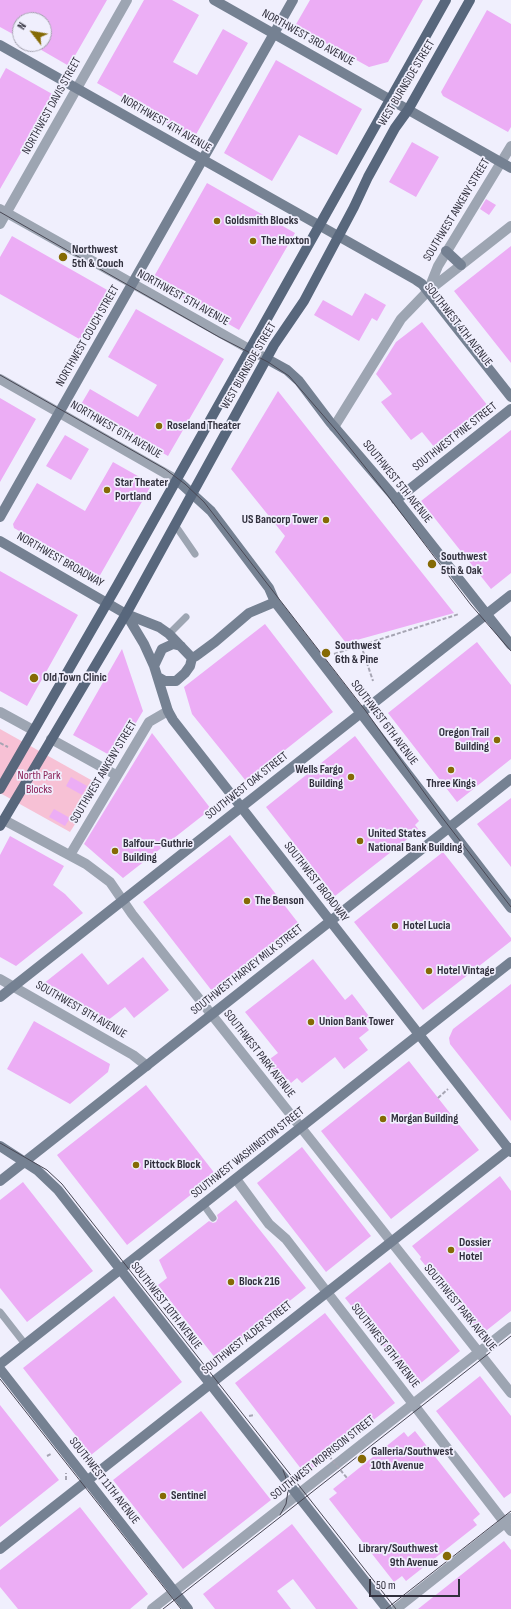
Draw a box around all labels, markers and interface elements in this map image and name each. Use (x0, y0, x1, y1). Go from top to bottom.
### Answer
street label: NORTHWEST 3RD AVENUE (259, 7, 357, 69)
north arrow (12, 12, 52, 52)
text: N (15, 20, 29, 32)
street label: WEST BURNSIDE STREET (376, 37, 438, 129)
street label: NORTHWEST DAVIS STREET (19, 55, 85, 157)
street label: NORTHWEST 4TH AVENUE (118, 92, 214, 156)
street label: SOUTHWEST ANKENY STREET (421, 156, 493, 264)
place label: Goldsmith Blocks (225, 214, 298, 228)
marker: Goldsmith Blocks (212, 216, 222, 226)
place label: The Hoxton (261, 234, 309, 248)
marker: The Hoxton (248, 236, 258, 246)
place label: Northwest 5th & Couch (72, 243, 124, 271)
marker: Northwest 5th & Couch (57, 251, 69, 263)
street label: NORTHWEST 5TH AVENUE (135, 267, 231, 329)
street label: SOUTHWEST 4TH AVENUE (421, 280, 495, 370)
street label: NORTHWEST COUCH STREET (53, 283, 123, 389)
street label: WEST BURNSIDE STREET (218, 320, 280, 412)
street label: NORTHWEST 6TH AVENUE (68, 398, 164, 462)
street label: SOUTHWEST PINE STREET (410, 400, 500, 474)
place label: Roseland Theater (167, 419, 241, 433)
marker: Roseland Theater (154, 421, 164, 431)
street label: SOUTHWEST 5TH AVENUE (359, 438, 435, 526)
place label: Star Theater Portland (115, 476, 168, 504)
marker: Star Theater Portland (102, 485, 112, 495)
place label: US Bancorp Tower (242, 513, 318, 527)
marker: US Bancorp Tower (321, 515, 331, 525)
street label: NORTHWEST BROADWAY (14, 529, 106, 591)
place label: Southwest 5th & Oak (441, 550, 487, 578)
marker: Southwest 5th & Oak (426, 558, 438, 570)
place label: Southwest 6th & Pine (335, 639, 381, 667)
marker: Southwest 6th & Pine (320, 647, 332, 659)
place label: Old Town Clinic (43, 671, 107, 685)
marker: Old Town Clinic (28, 672, 40, 684)
street label: SOUTHWEST 6TH AVENUE (347, 678, 421, 768)
street label: SOUTHWEST ANKENY STREET (68, 718, 140, 826)
place label: Oregon Trail Building (439, 726, 489, 754)
marker: Oregon Trail Building (492, 735, 502, 745)
street label: SOUTHWEST OAK STREET (203, 749, 291, 823)
place label: Wells Fargo Building (295, 763, 343, 791)
marker: Three Kings (446, 765, 456, 775)
park label: North Park Blocks (18, 769, 60, 797)
marker: Wells Fargo Building (346, 772, 356, 782)
place label: Three Kings (426, 777, 476, 791)
place label: United States National Bank Building (368, 827, 462, 855)
marker: United States National Bank Building (355, 836, 365, 846)
place label: Balfour–Guthrie Building (123, 837, 193, 865)
street label: SOUTHWEST BROADWAY (280, 839, 352, 925)
marker: Balfour–Guthrie Building (110, 846, 120, 856)
place label: The Benson (255, 894, 304, 908)
marker: The Benson (242, 896, 252, 906)
place label: Hotel Lucia (403, 919, 450, 933)
marker: Hotel Lucia (390, 921, 400, 931)
street label: SOUTHWEST HARVEY MILK STREET (188, 922, 306, 1018)
place label: Hotel Vintage (437, 964, 495, 978)
marker: Hotel Vintage (424, 966, 434, 976)
street label: SOUTHWEST 9TH AVENUE (33, 978, 129, 1042)
street label: SOUTHWEST PARK AVENUE (220, 1007, 298, 1101)
place label: Union Bank Tower (319, 1015, 394, 1029)
marker: Union Bank Tower (306, 1017, 316, 1027)
street label: SOUTHWEST WASHINGTON STREET (189, 1104, 307, 1202)
place label: Morgan Building (391, 1112, 458, 1126)
marker: Morgan Building (378, 1114, 388, 1124)
place label: Pittock Block (144, 1158, 200, 1172)
marker: Pittock Block (131, 1160, 141, 1170)
place label: Dossier Hotel (459, 1236, 491, 1264)
marker: Dossier Hotel (446, 1245, 456, 1255)
street label: SOUTHWEST 10TH AVENUE (127, 1260, 205, 1352)
street label: SOUTHWEST PARK AVENUE (421, 1262, 499, 1354)
place label: Block 216 (239, 1275, 280, 1289)
marker: Block 216 (226, 1277, 236, 1287)
street label: SOUTHWEST ALDER STREET (199, 1298, 295, 1378)
street label: SOUTHWEST 9TH AVENUE (348, 1301, 422, 1391)
street label: SOUTHWEST MORRISON STREET (268, 1413, 378, 1503)
street label: SOUTHWEST 11TH AVENUE (66, 1435, 142, 1527)
place label: Galleria/Southwest 10th Avenue (371, 1445, 453, 1473)
marker: Galleria/Southwest 10th Avenue (356, 1453, 368, 1465)
place label: Sentinel (171, 1489, 206, 1503)
marker: Sentinel (158, 1491, 168, 1501)
place label: Library/Southwest 9th Avenue (358, 1542, 438, 1570)
marker: Library/Southwest 9th Avenue (441, 1550, 453, 1562)
scale bar (371, 1571, 462, 1597)
text: 50 m (376, 1578, 396, 1593)

